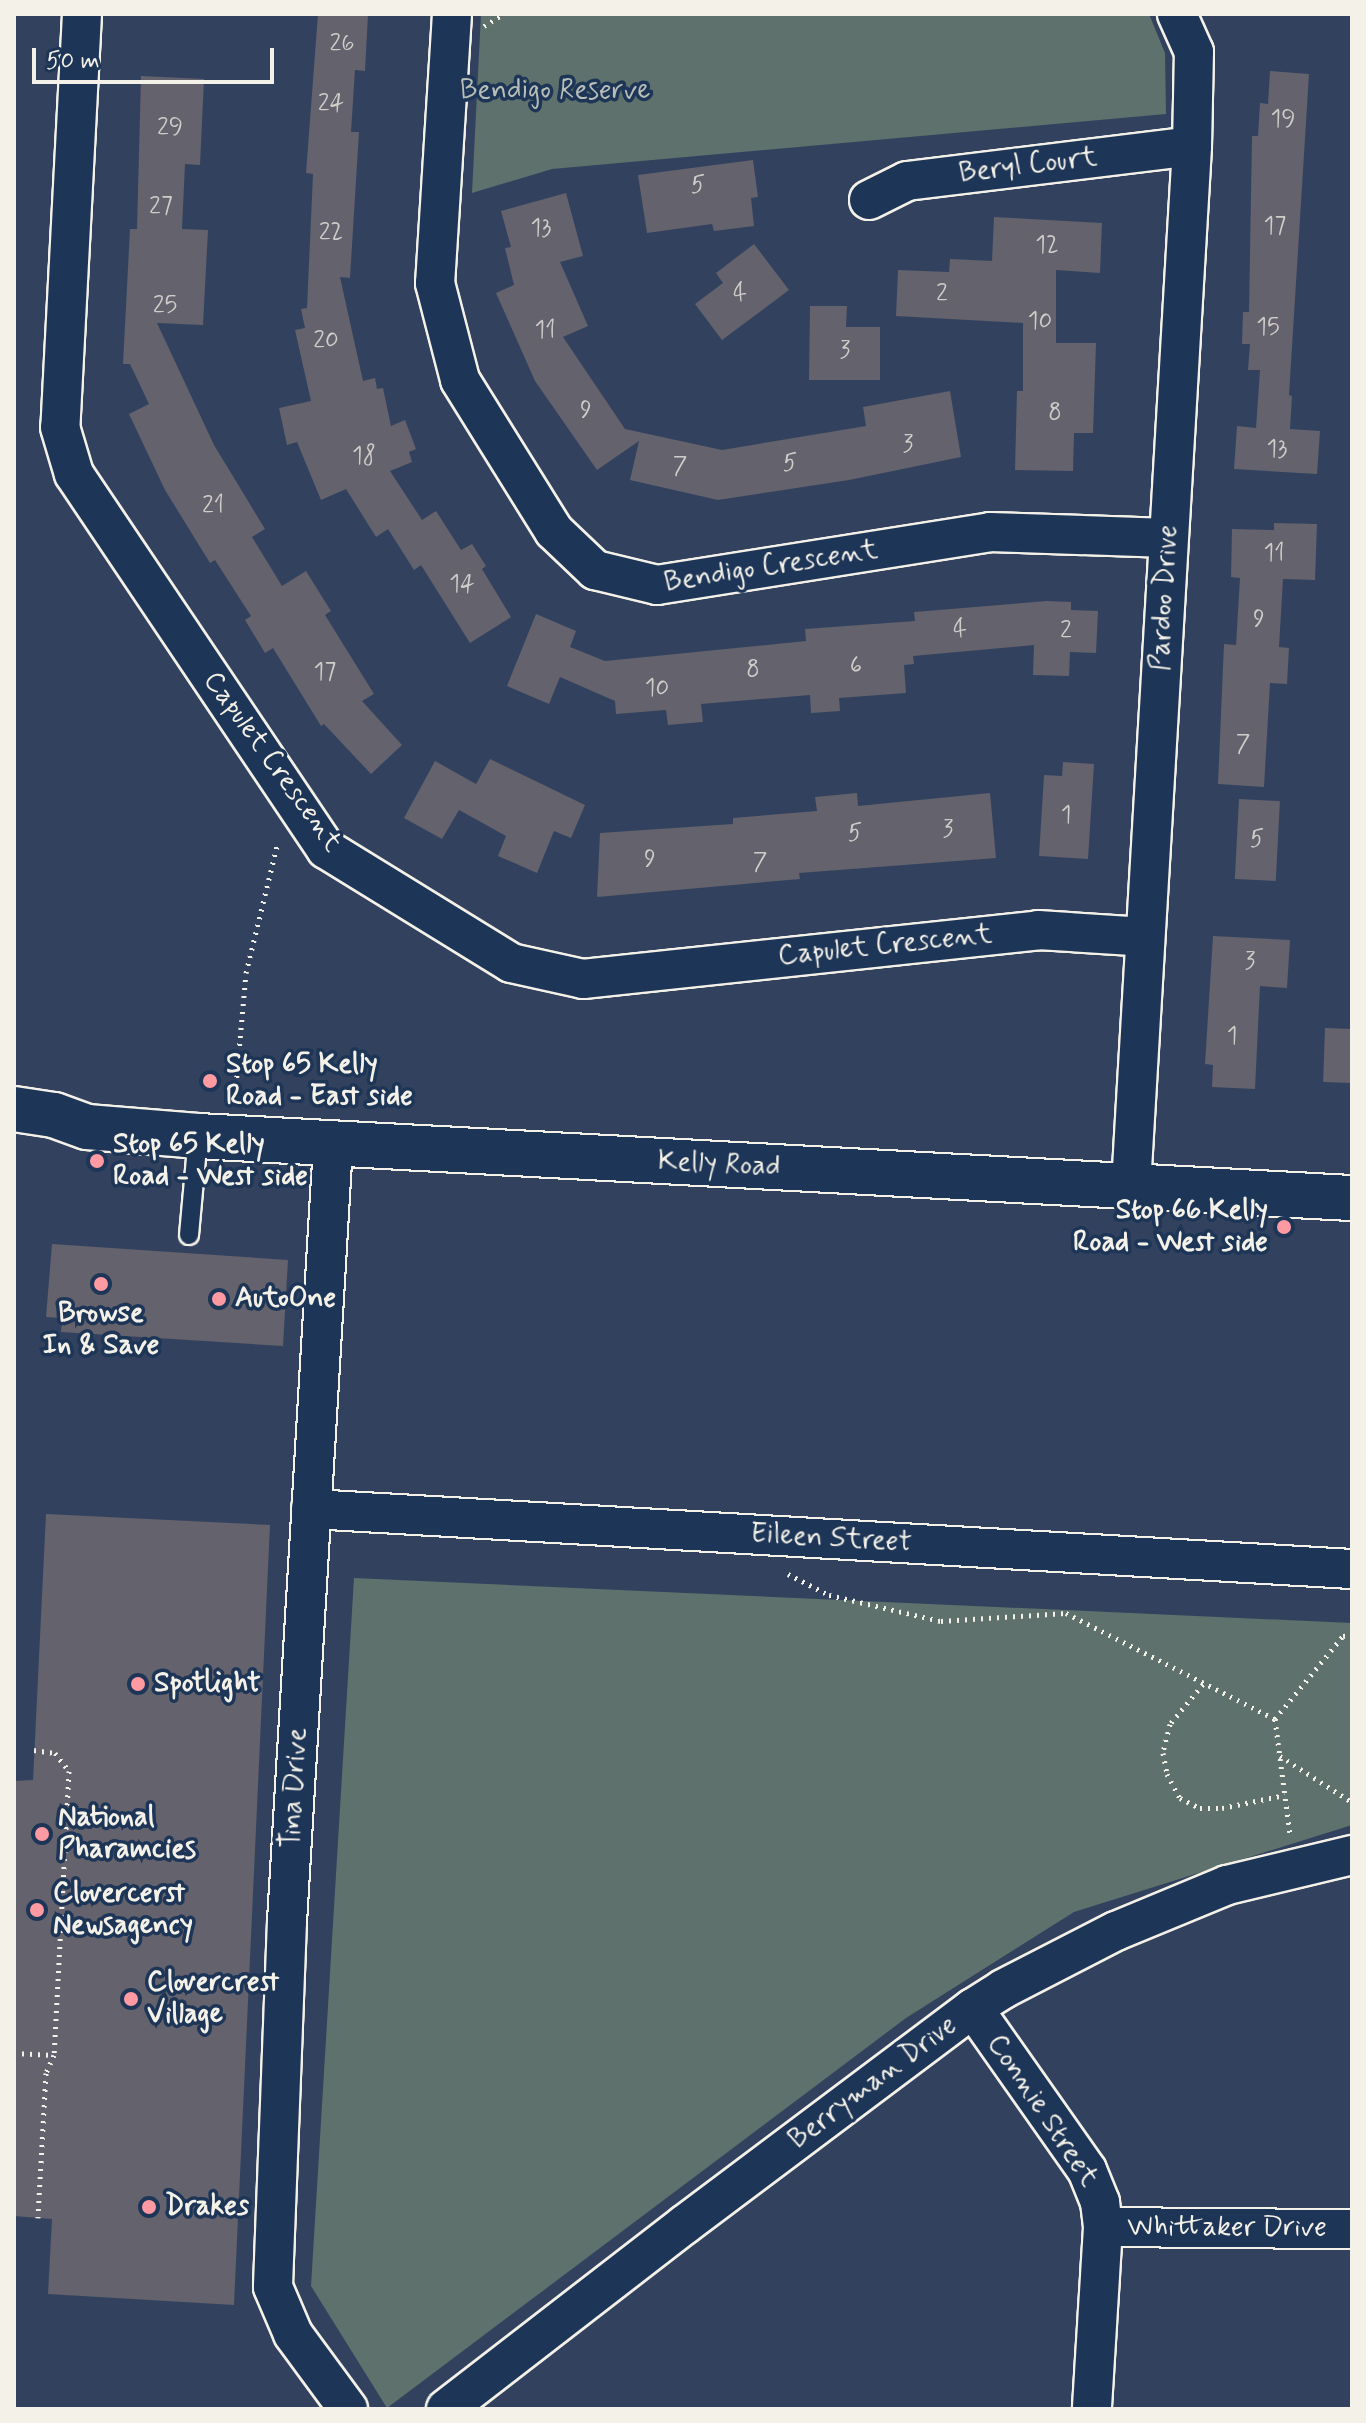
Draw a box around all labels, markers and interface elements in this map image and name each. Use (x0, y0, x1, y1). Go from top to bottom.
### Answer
house number: 26 (329, 30, 355, 58)
scale bar (36, 32, 278, 82)
text: 50 m (46, 46, 100, 77)
park label: Bendigo Reserve (459, 74, 651, 108)
house number: 24 (318, 90, 344, 118)
house number: 19 (1270, 106, 1296, 134)
house number: 29 (157, 114, 183, 142)
street label: Beryl Court (958, 141, 1098, 191)
house number: 5 (691, 172, 705, 200)
house number: 27 (149, 193, 173, 221)
house number: 17 (1264, 213, 1286, 241)
house number: 13 (531, 215, 551, 243)
house number: 22 (319, 219, 343, 247)
house number: 12 (1035, 232, 1059, 260)
house number: 4 (733, 280, 747, 308)
house number: 2 (936, 280, 948, 308)
house number: 25 (153, 292, 177, 320)
house number: 10 (1028, 308, 1052, 336)
house number: 15 (1256, 314, 1280, 342)
house number: 11 (534, 317, 556, 345)
house number: 20 (313, 327, 339, 355)
house number: 3 (840, 337, 850, 365)
house number: 9 (580, 397, 592, 425)
house number: 8 (1048, 399, 1062, 427)
house number: 3 (903, 431, 913, 459)
house number: 13 (1267, 436, 1287, 464)
house number: 18 (352, 443, 376, 471)
house number: 5 (783, 450, 797, 478)
house number: 7 (673, 453, 687, 481)
house number: 21 (202, 492, 224, 520)
street label: Pardoo Drive (1144, 524, 1186, 672)
street label: Bendigo Crescent (667, 534, 875, 600)
house number: 11 (1263, 540, 1285, 568)
house number: 14 (449, 571, 475, 599)
house number: 9 (1253, 606, 1265, 634)
house number: 4 (953, 616, 967, 644)
house number: 2 (1060, 617, 1072, 645)
house number: 6 (850, 652, 862, 680)
house number: 8 (746, 656, 760, 684)
house number: 17 (314, 659, 336, 687)
street label: Capulet Crescent (198, 669, 346, 855)
house number: 10 (645, 675, 669, 703)
house number: 7 (1236, 731, 1250, 759)
house number: 1 (1061, 802, 1071, 830)
house number: 3 (943, 816, 953, 844)
house number: 5 (848, 820, 862, 848)
house number: 5 (1250, 826, 1264, 854)
house number: 9 (644, 846, 656, 874)
house number: 7 (753, 849, 767, 877)
street label: Capulet Crescent (781, 919, 989, 973)
house number: 3 (1245, 948, 1255, 976)
house number: 1 (1227, 1023, 1237, 1051)
place label: Stop 65 Kelly Road - East side (226, 1048, 413, 1114)
marker: Stop 65 Kelly Road - East side (201, 1072, 219, 1090)
place label: Stop 65 Kelly Road - West side (113, 1128, 308, 1194)
street label: Kelly Road (657, 1145, 781, 1185)
marker: Stop 65 Kelly Road - West side (88, 1152, 106, 1170)
place label: Stop 66 Kelly Road - West side (1073, 1194, 1268, 1260)
marker: Stop 66 Kelly Road - West side (1275, 1218, 1293, 1236)
marker: Browse In & Save (92, 1275, 110, 1293)
place label: AutoOne (235, 1282, 336, 1316)
marker: AutoOne (210, 1290, 228, 1308)
place label: Browse In & Save (43, 1297, 159, 1363)
street label: Eileen Street (750, 1518, 912, 1560)
place label: Spotlight (154, 1667, 260, 1701)
marker: Spotlight (129, 1675, 147, 1693)
street label: Tina Drive (275, 1729, 315, 1847)
place label: National Pharamcies (58, 1801, 196, 1867)
marker: National Pharamcies (33, 1825, 51, 1843)
place label: Clovercerst Newsagency (53, 1877, 193, 1943)
marker: Clovercerst Newsagency (28, 1901, 46, 1919)
place label: Clovercrest Village (147, 1966, 279, 2032)
marker: Clovercrest Village (122, 1990, 140, 2008)
street label: Berryman Drive (782, 2009, 964, 2157)
street label: Connie Street (979, 2029, 1105, 2193)
place label: Drakes (165, 2190, 249, 2224)
marker: Drakes (140, 2198, 158, 2216)
street label: Whittaker Drive (1128, 2211, 1326, 2245)

